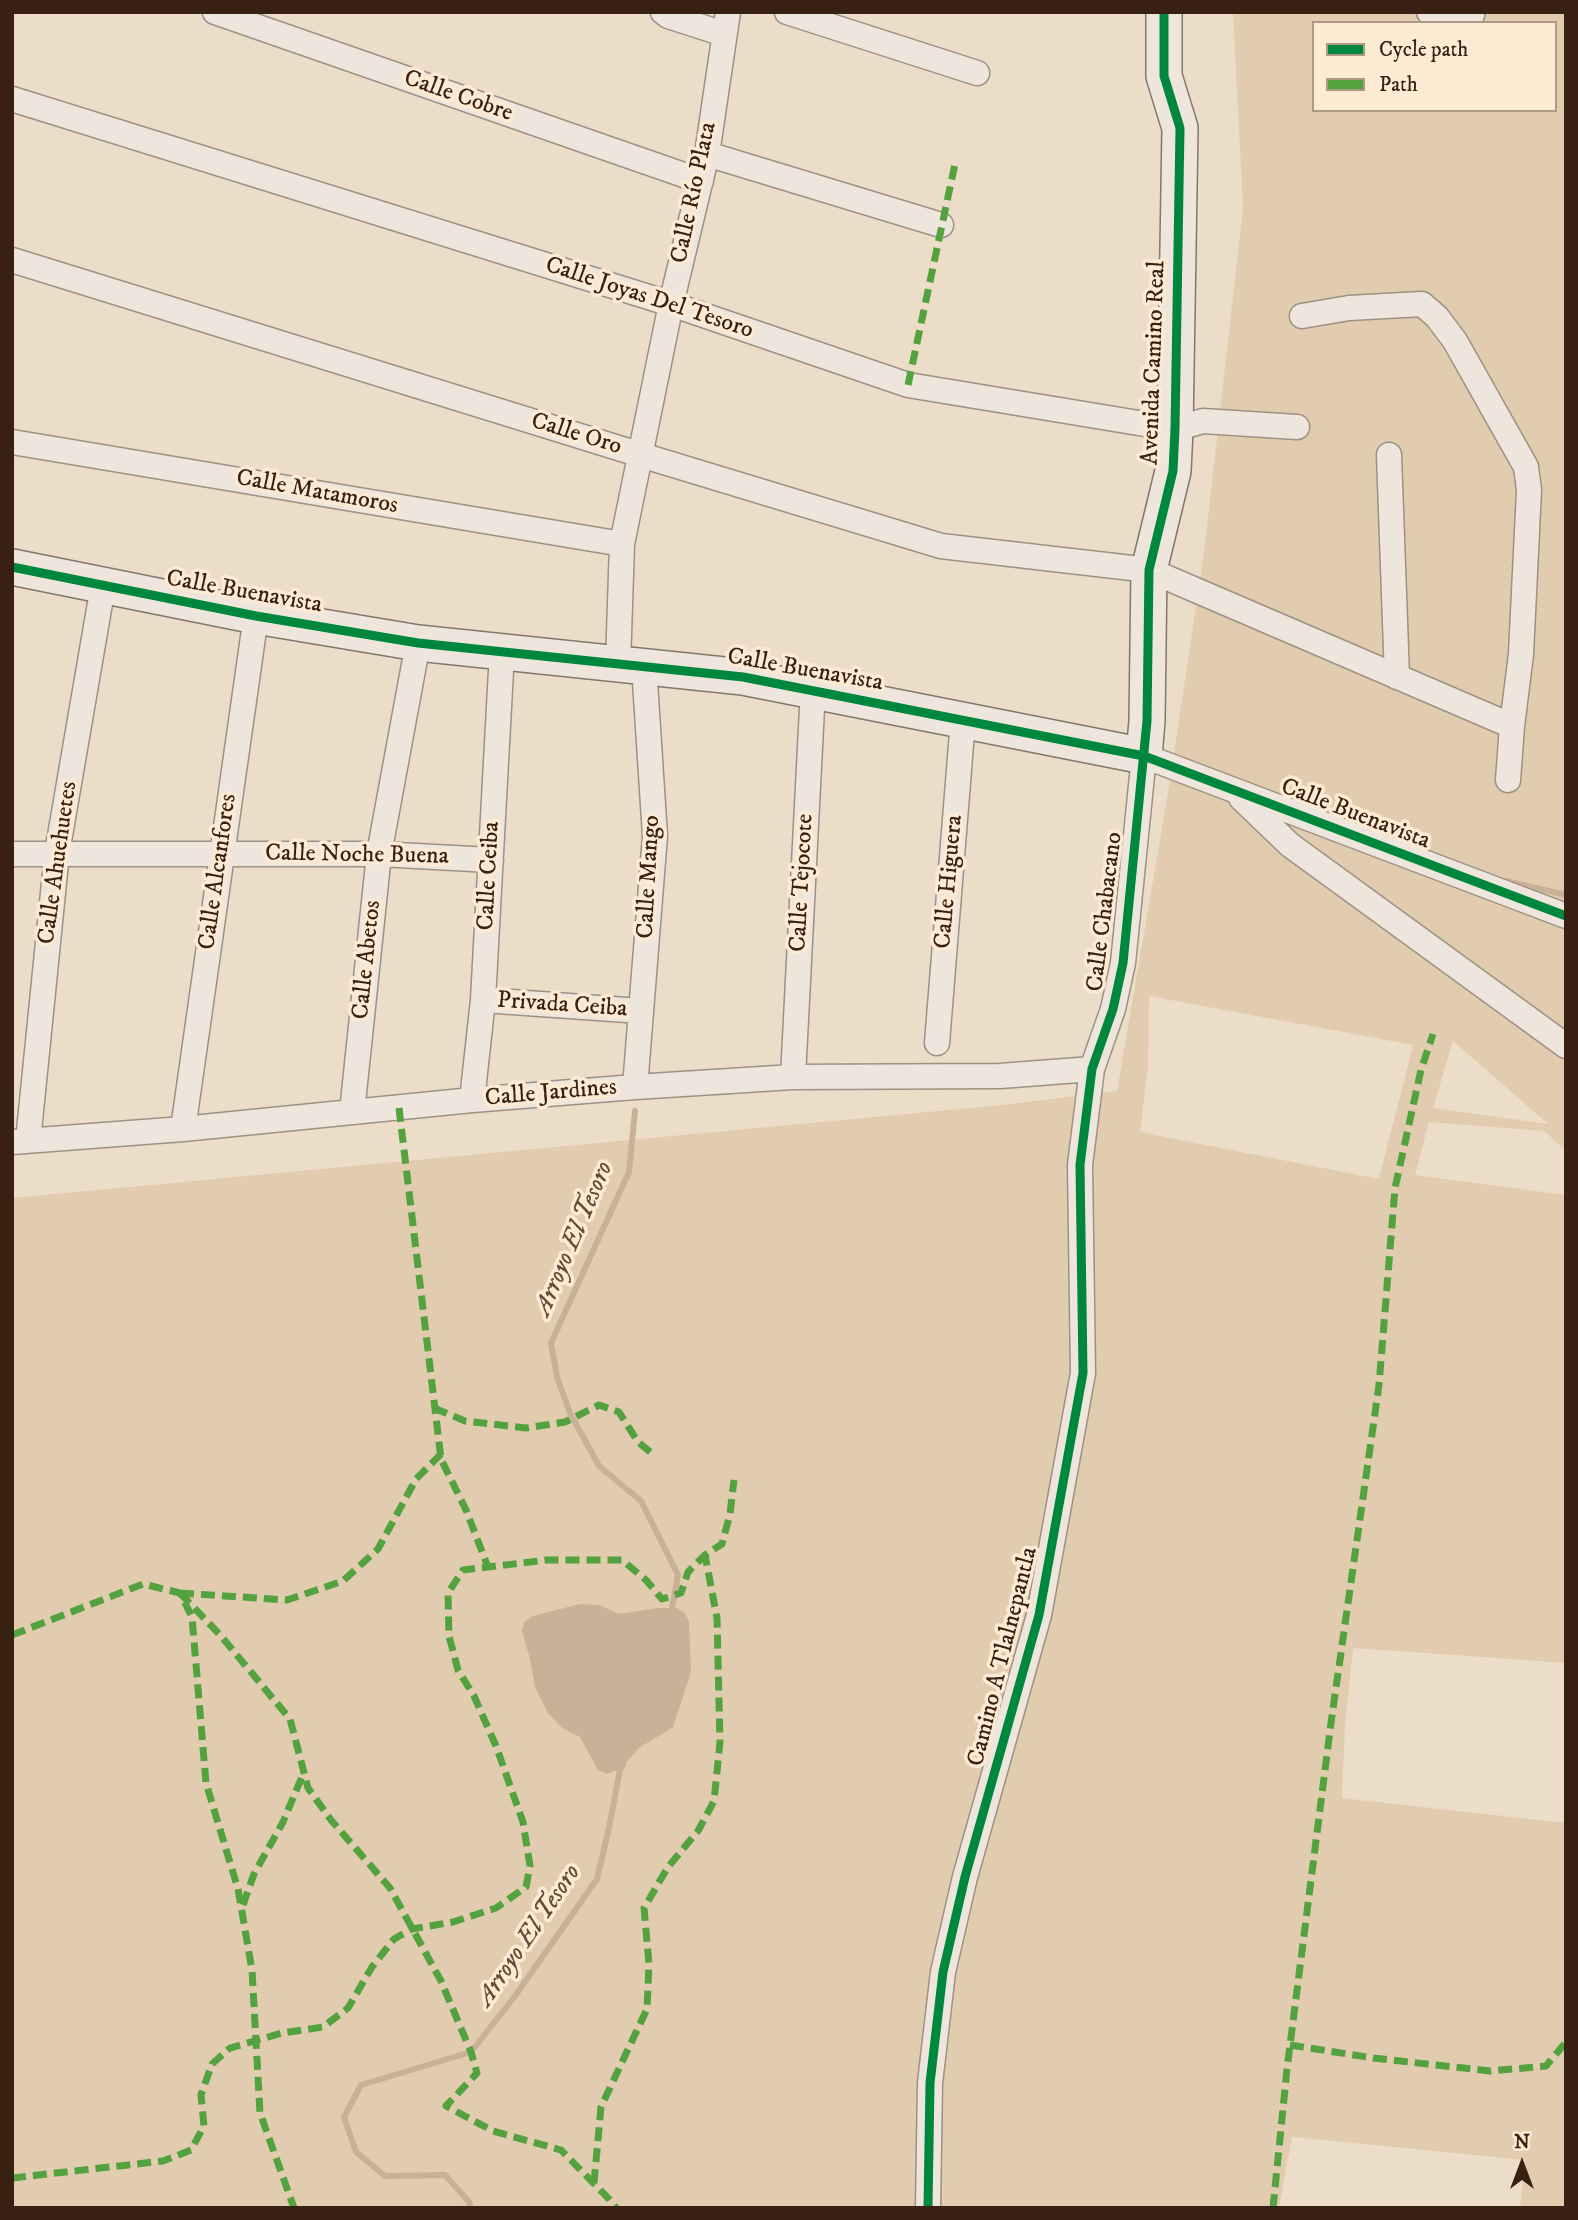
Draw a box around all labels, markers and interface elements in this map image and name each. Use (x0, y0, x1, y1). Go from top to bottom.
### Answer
legend (1312, 21, 1557, 112)
text: Cycle path (1379, 37, 1468, 63)
street label: Calle Cobre (400, 65, 516, 129)
text: Path (1379, 72, 1418, 98)
street label: Calle Río Plata (666, 120, 724, 266)
street label: Calle Joyas Del Tesoro (541, 252, 757, 346)
street label: Avenida Camino Real (1137, 260, 1173, 466)
street label: Calle Oro (527, 408, 625, 462)
street label: Calle Matamoros (234, 465, 400, 521)
street label: Calle Buenavista (164, 565, 324, 621)
street label: Calle Buenavista (725, 643, 885, 699)
street label: Calle Buenavista (1276, 773, 1434, 857)
street label: Calle Ahuehuetes (33, 780, 85, 946)
street label: Calle Alcanfores (194, 792, 244, 952)
street label: Calle Tejocote (785, 813, 821, 953)
street label: Calle Higuera (930, 814, 970, 950)
street label: Calle Mango (632, 815, 668, 939)
street label: Calle Ceiba (473, 821, 507, 931)
street label: Calle Chabacano (1082, 831, 1130, 993)
street label: Calle Noche Buena (265, 840, 449, 872)
street label: Calle Abetos (347, 899, 389, 1021)
street label: Privada Ceiba (496, 987, 628, 1025)
street label: Calle Jardines (484, 1074, 618, 1114)
water label: Arroyo El Tesoro (529, 1157, 621, 1321)
street label: Camino A Tlalnepantla (963, 1544, 1045, 1770)
water label: Arroyo El Tesoro (471, 1859, 589, 2013)
north arrow (1487, 2129, 1557, 2199)
text: N (1514, 2131, 1530, 2154)

